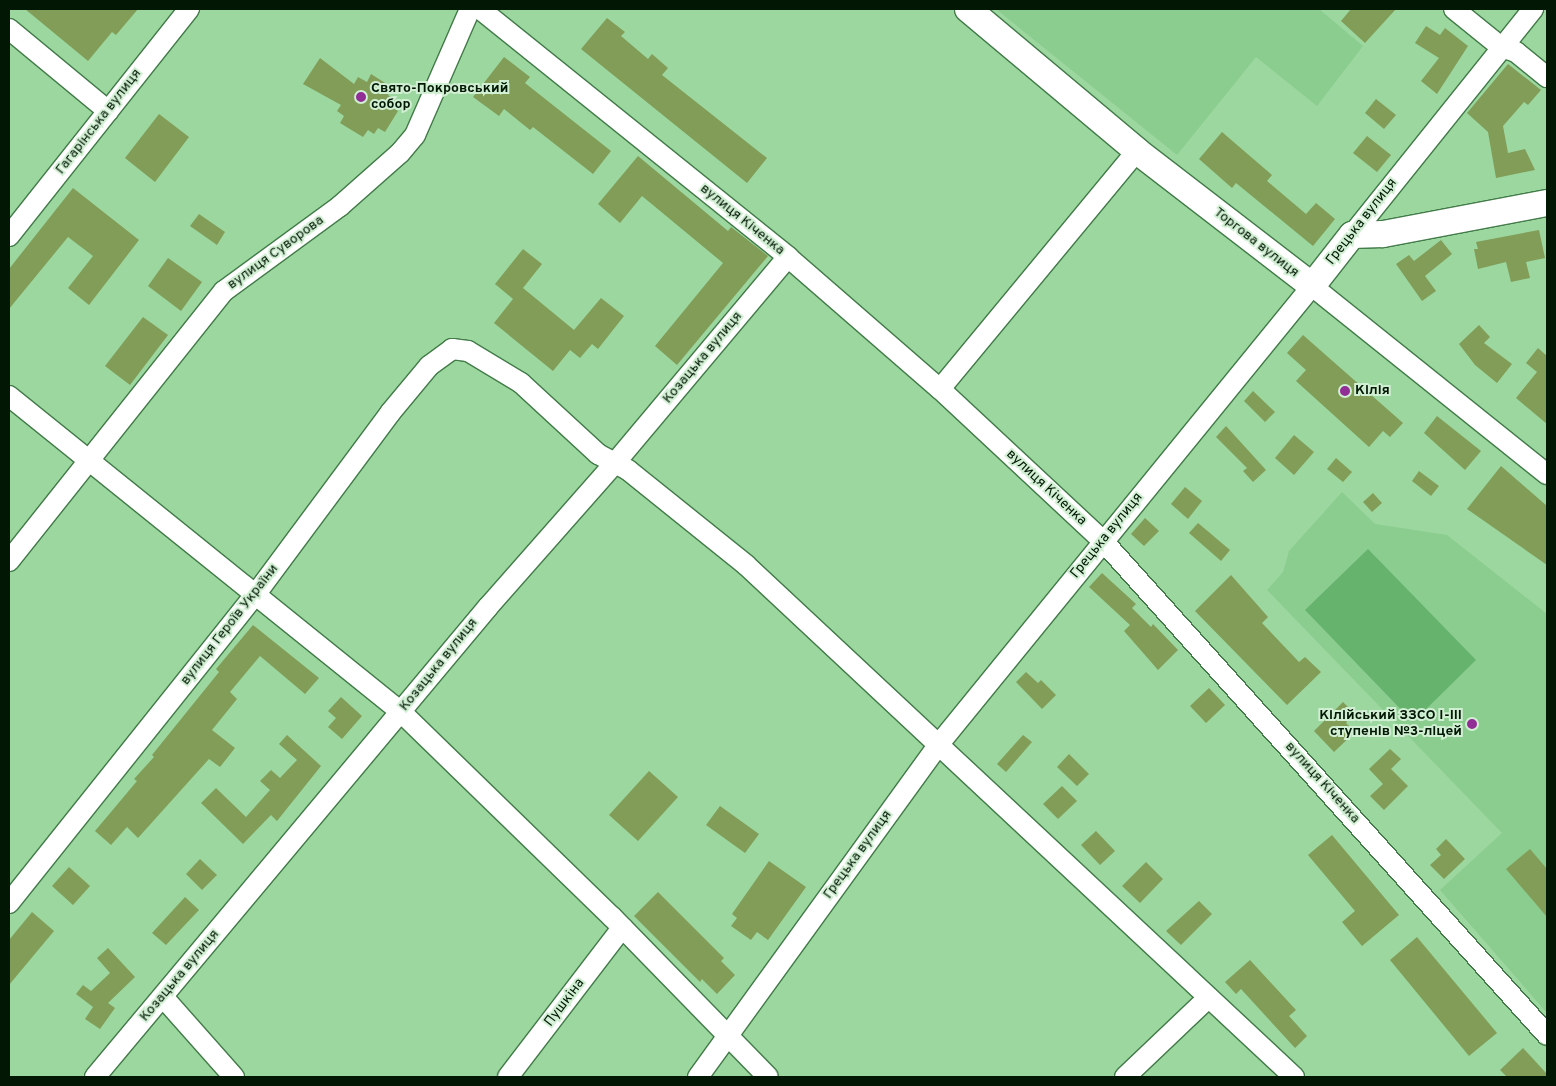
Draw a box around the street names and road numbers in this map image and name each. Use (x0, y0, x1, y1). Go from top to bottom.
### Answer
street label: Гагарінська вулиця (53, 66, 145, 178)
street label: Грецька вулиця (1323, 175, 1401, 269)
street label: вулиця Кіченка (696, 181, 788, 259)
street label: Торгова вулиця (1210, 205, 1302, 281)
street label: вулиця Суворова (225, 212, 327, 294)
street label: Козацька вулиця (660, 309, 746, 407)
street label: вулиця Кіченка (1002, 446, 1090, 530)
street label: Грецька вулиця (1067, 490, 1147, 582)
street label: вулиця Героїв України (178, 561, 282, 689)
street label: Козацька вулиця (396, 615, 482, 715)
street label: вулиця Кіченка (1281, 739, 1363, 827)
street label: Грецька вулиця (820, 807, 896, 903)
street label: Козацька вулиця (137, 927, 223, 1025)
street label: Пушкіна (541, 976, 589, 1030)

